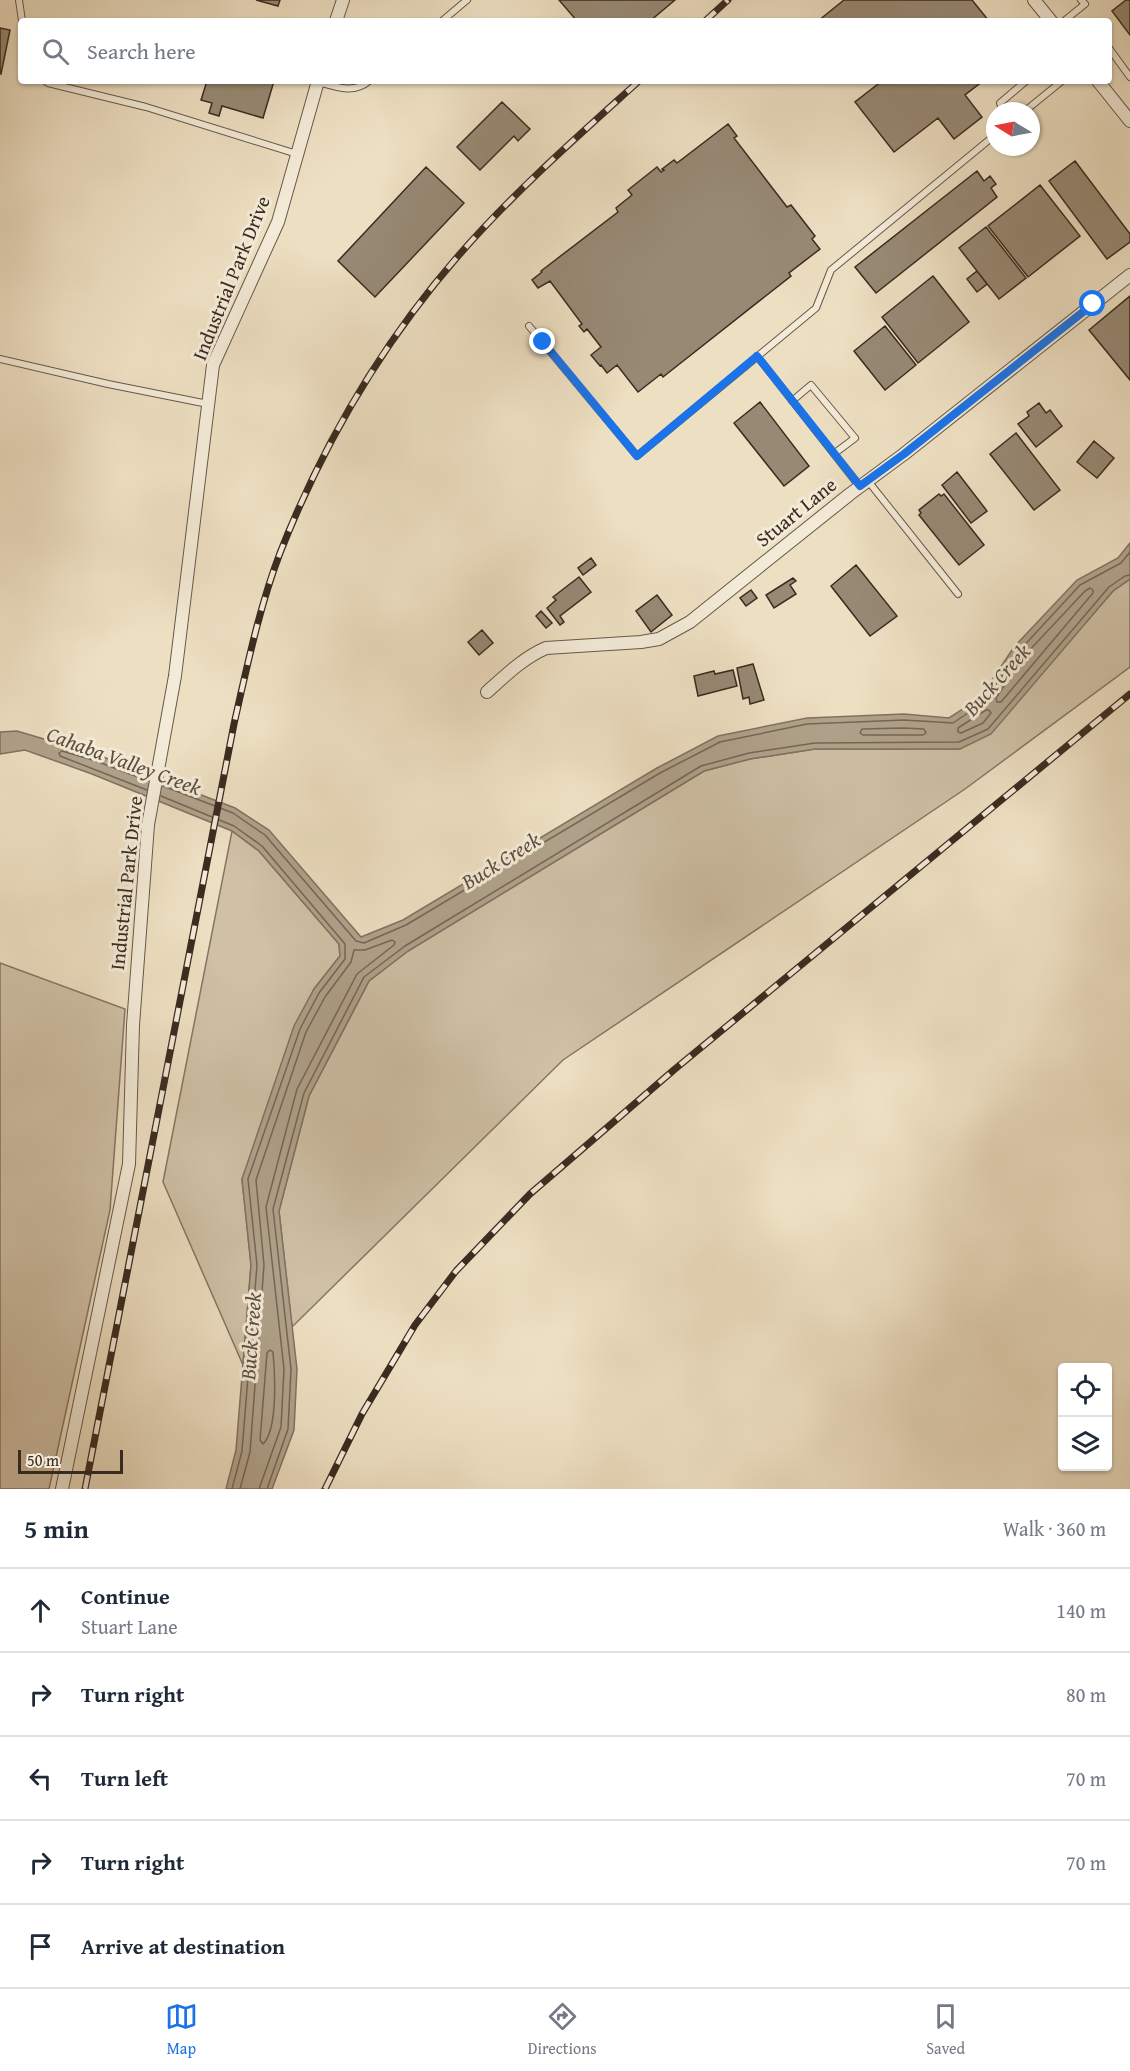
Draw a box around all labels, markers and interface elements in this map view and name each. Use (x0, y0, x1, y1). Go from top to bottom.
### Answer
search box (18, 18, 1112, 84)
icon: search (39, 35, 72, 68)
text: Search here (87, 35, 196, 67)
north arrow (986, 102, 1040, 156)
street label: Industrial Park Drive (184, 191, 277, 364)
route start (1079, 290, 1105, 316)
route end (529, 328, 555, 354)
street label: Stuart Lane (749, 470, 842, 553)
water label: Buck Creek (955, 636, 1038, 723)
water label: Cahaba Valley Creek (43, 718, 206, 803)
street label: Industrial Park Drive (102, 794, 149, 972)
water label: Buck Creek (455, 824, 546, 897)
water label: Buck Creek (232, 1291, 269, 1382)
map controls (1058, 1363, 1112, 1471)
button: locate (1058, 1363, 1112, 1417)
button: layers (1058, 1417, 1112, 1471)
scale bar (18, 1447, 123, 1474)
text: 50 m (27, 1448, 59, 1472)
text: 5 min (24, 1509, 89, 1548)
text: Walk · 360 m (1003, 1514, 1106, 1543)
text: Continue (81, 1580, 170, 1612)
icon: ahead (24, 1594, 57, 1627)
text: 140 m (1056, 1596, 1106, 1625)
text: Stuart Lane (81, 1612, 178, 1641)
icon: right (24, 1678, 57, 1711)
text: Turn right (81, 1678, 184, 1710)
text: 80 m (1066, 1680, 1106, 1709)
icon: left (24, 1762, 57, 1795)
text: Turn left (81, 1762, 168, 1794)
text: 70 m (1066, 1764, 1106, 1793)
icon: right (24, 1846, 57, 1879)
text: Turn right (81, 1846, 184, 1878)
text: 70 m (1066, 1848, 1106, 1877)
icon: arrive (24, 1930, 57, 1963)
text: Arrive at destination (81, 1930, 285, 1962)
tab: Map (165, 2000, 198, 2060)
tab: Directions (528, 2000, 597, 2060)
tab: Saved (926, 2000, 965, 2060)

